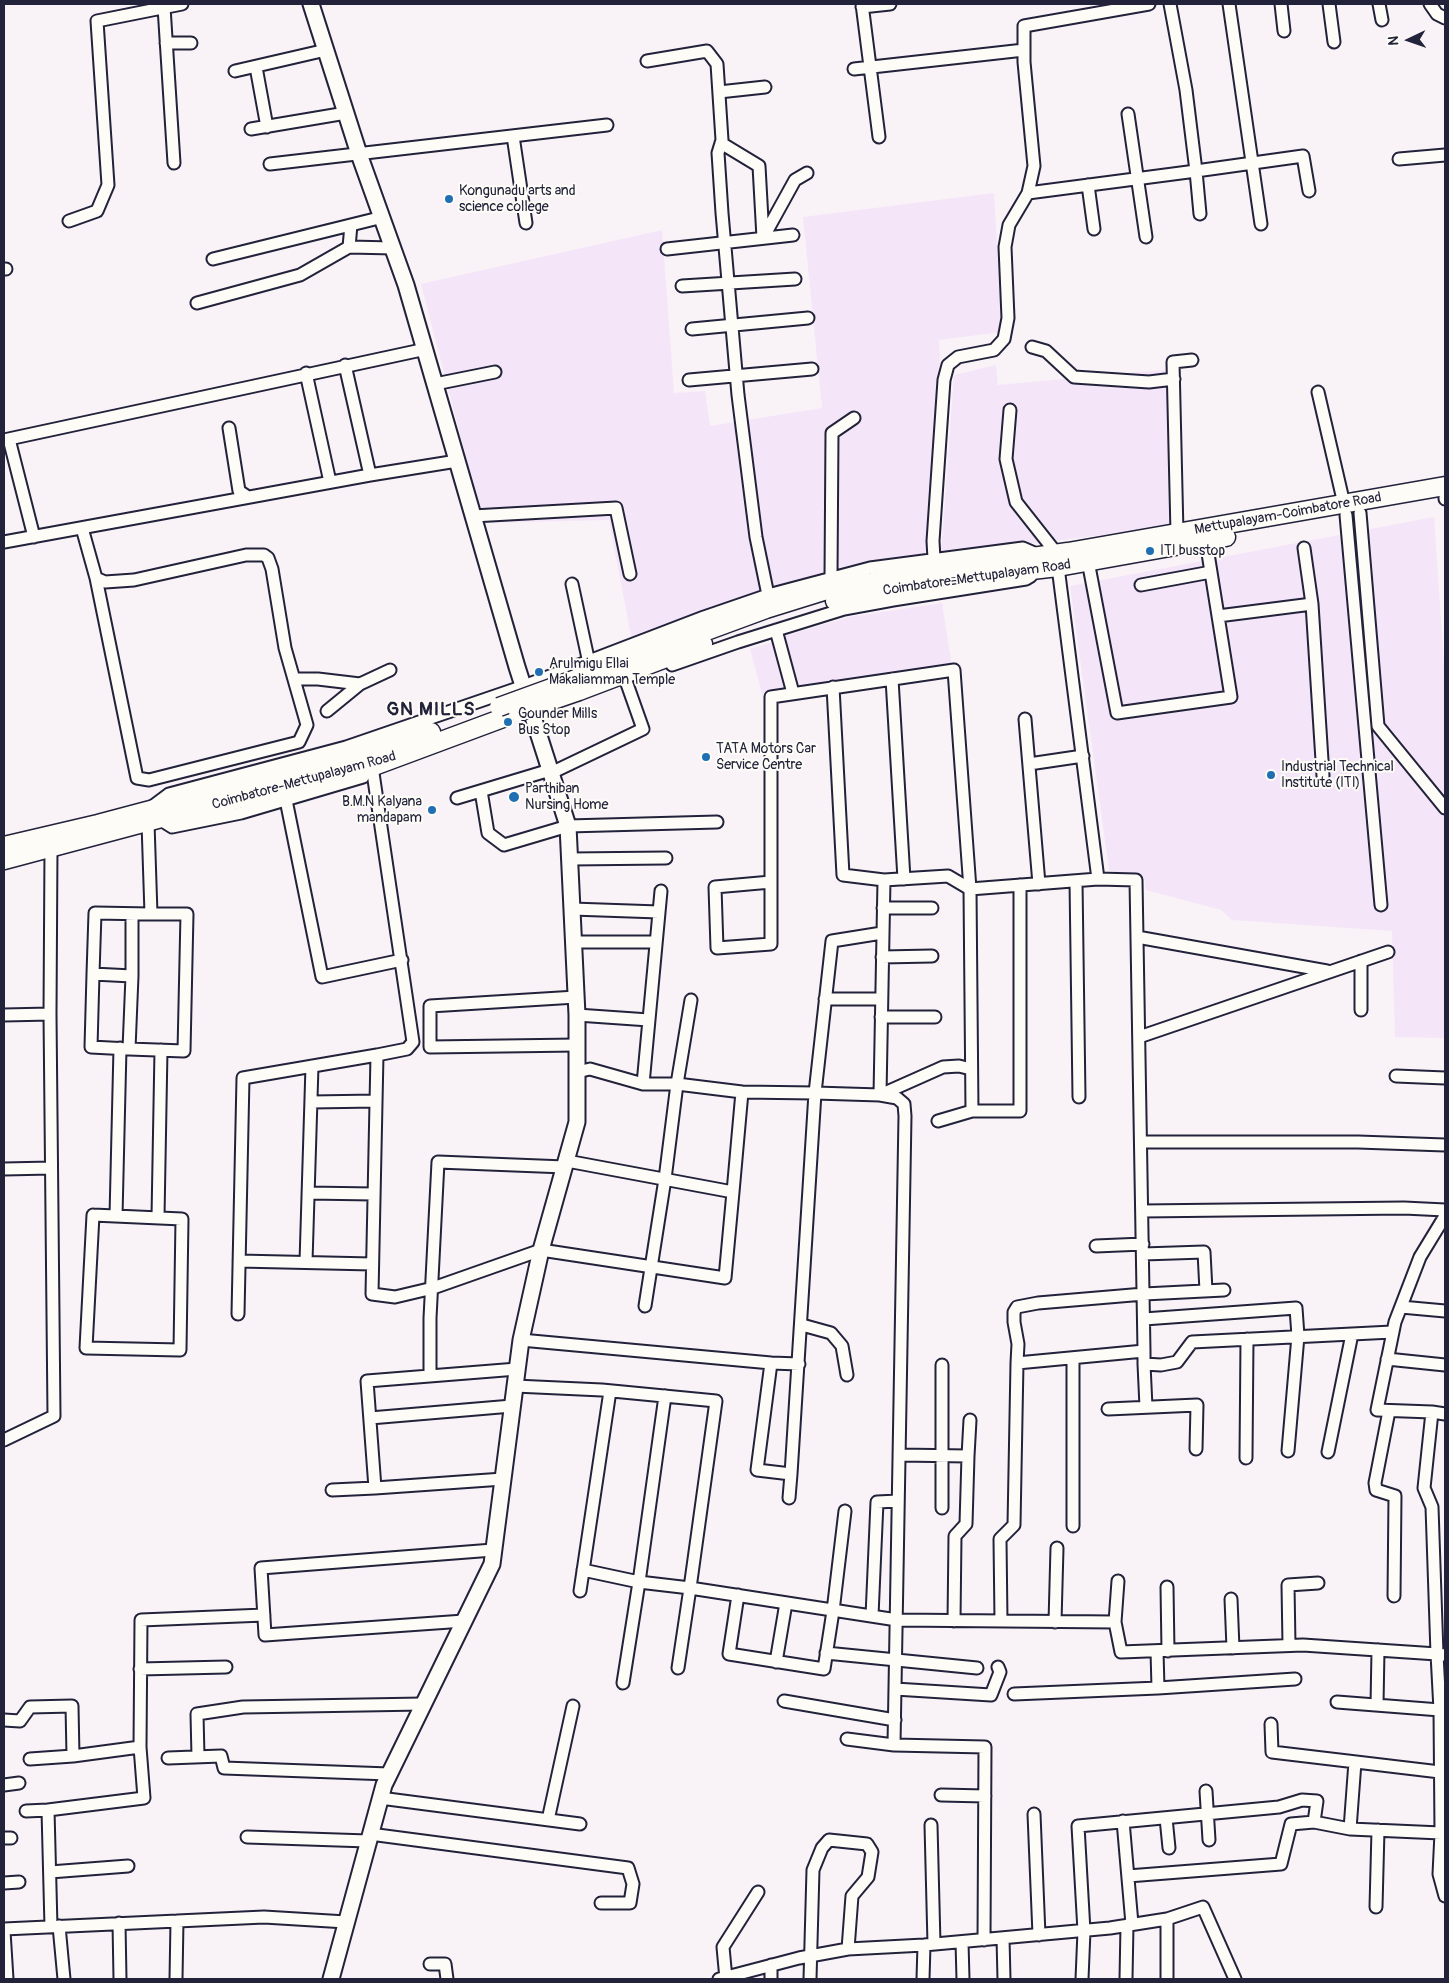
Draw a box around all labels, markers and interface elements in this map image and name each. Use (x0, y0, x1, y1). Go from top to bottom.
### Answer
north arrow (1384, 15, 1434, 65)
text: N (1385, 36, 1402, 46)
place label: Kongunadu arts and science college (459, 183, 576, 216)
marker: Kongunadu arts and science college (443, 193, 455, 205)
street label: Mettupalayam-Coimbatore Road (1193, 489, 1383, 539)
place label: ITI busstop (1160, 543, 1225, 559)
marker: ITI busstop (1144, 545, 1156, 557)
street label: Coimbatore-Mettupalayam Road (882, 556, 1072, 600)
place label: Arulmigu Ellai Makaliamman Temple (549, 656, 675, 689)
marker: Arulmigu Ellai Makaliamman Temple (533, 666, 545, 678)
district label: GN MILLS (385, 699, 477, 721)
place label: Gounder Mills Bus Stop (518, 706, 597, 739)
marker: Gounder Mills Bus Stop (502, 716, 514, 728)
place label: TATA Motors Car Service Centre (716, 741, 816, 774)
street label: Coimbatore-Mettupalayam Road (210, 748, 398, 814)
marker: TATA Motors Car Service Centre (700, 751, 712, 763)
place label: Industrial Technical Institute (ITI) (1281, 759, 1394, 792)
marker: Industrial Technical Institute (ITI) (1265, 769, 1277, 781)
place label: Parthiban Nursing Home (525, 781, 608, 814)
marker: Parthiban Nursing Home (507, 790, 521, 804)
place label: B.M.N Kalyana mandapam (342, 794, 422, 826)
marker: B.M.N Kalyana mandapam (426, 804, 438, 816)

